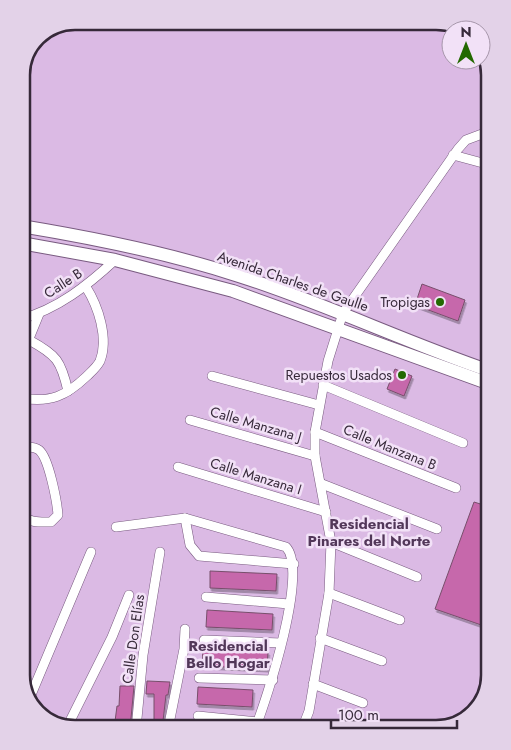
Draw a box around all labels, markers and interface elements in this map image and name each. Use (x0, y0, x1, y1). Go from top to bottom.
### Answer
north arrow (441, 20, 491, 70)
text: N (460, 22, 472, 42)
street label: Avenida Charles de Gaulle (215, 246, 371, 316)
street label: Calle B (40, 263, 86, 303)
place label: Tropigas (380, 292, 430, 312)
marker: Tropigas (434, 296, 446, 308)
place label: Repuestos Usados (286, 365, 392, 385)
marker: Repuestos Usados (396, 369, 408, 381)
street label: Calle Manzana J (208, 401, 304, 447)
street label: Calle Manzana B (340, 419, 440, 475)
street label: Calle Manzana I (208, 453, 304, 499)
district label: Residencial Pinares del Norte (308, 513, 431, 552)
street label: Calle Don Elías (117, 593, 149, 685)
district label: Residencial Bello Hogar (186, 635, 271, 674)
scale bar (331, 698, 457, 730)
text: 100 m (338, 704, 379, 726)

